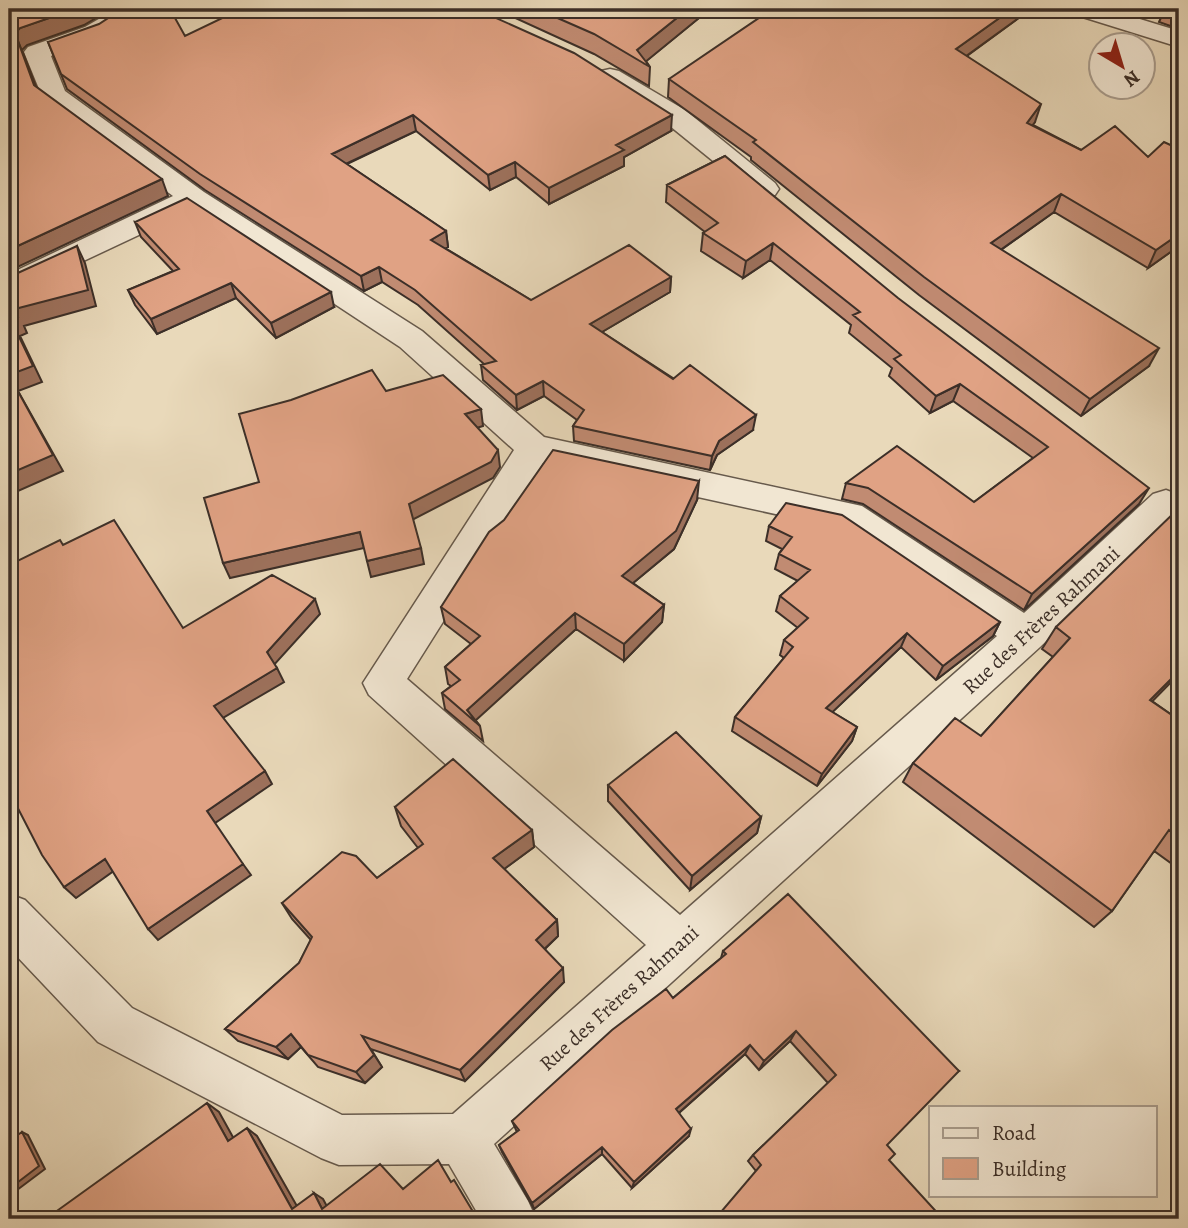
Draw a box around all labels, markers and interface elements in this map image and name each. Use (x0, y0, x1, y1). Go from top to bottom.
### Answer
north arrow (1086, 32, 1156, 102)
text: N (1118, 64, 1145, 93)
street label: Rue des Frères Rahmani (956, 539, 1126, 700)
street label: Rue des Frères Rahmani (533, 919, 705, 1077)
legend (929, 1106, 1156, 1196)
text: Road (992, 1119, 1036, 1147)
text: Building (992, 1155, 1067, 1183)

